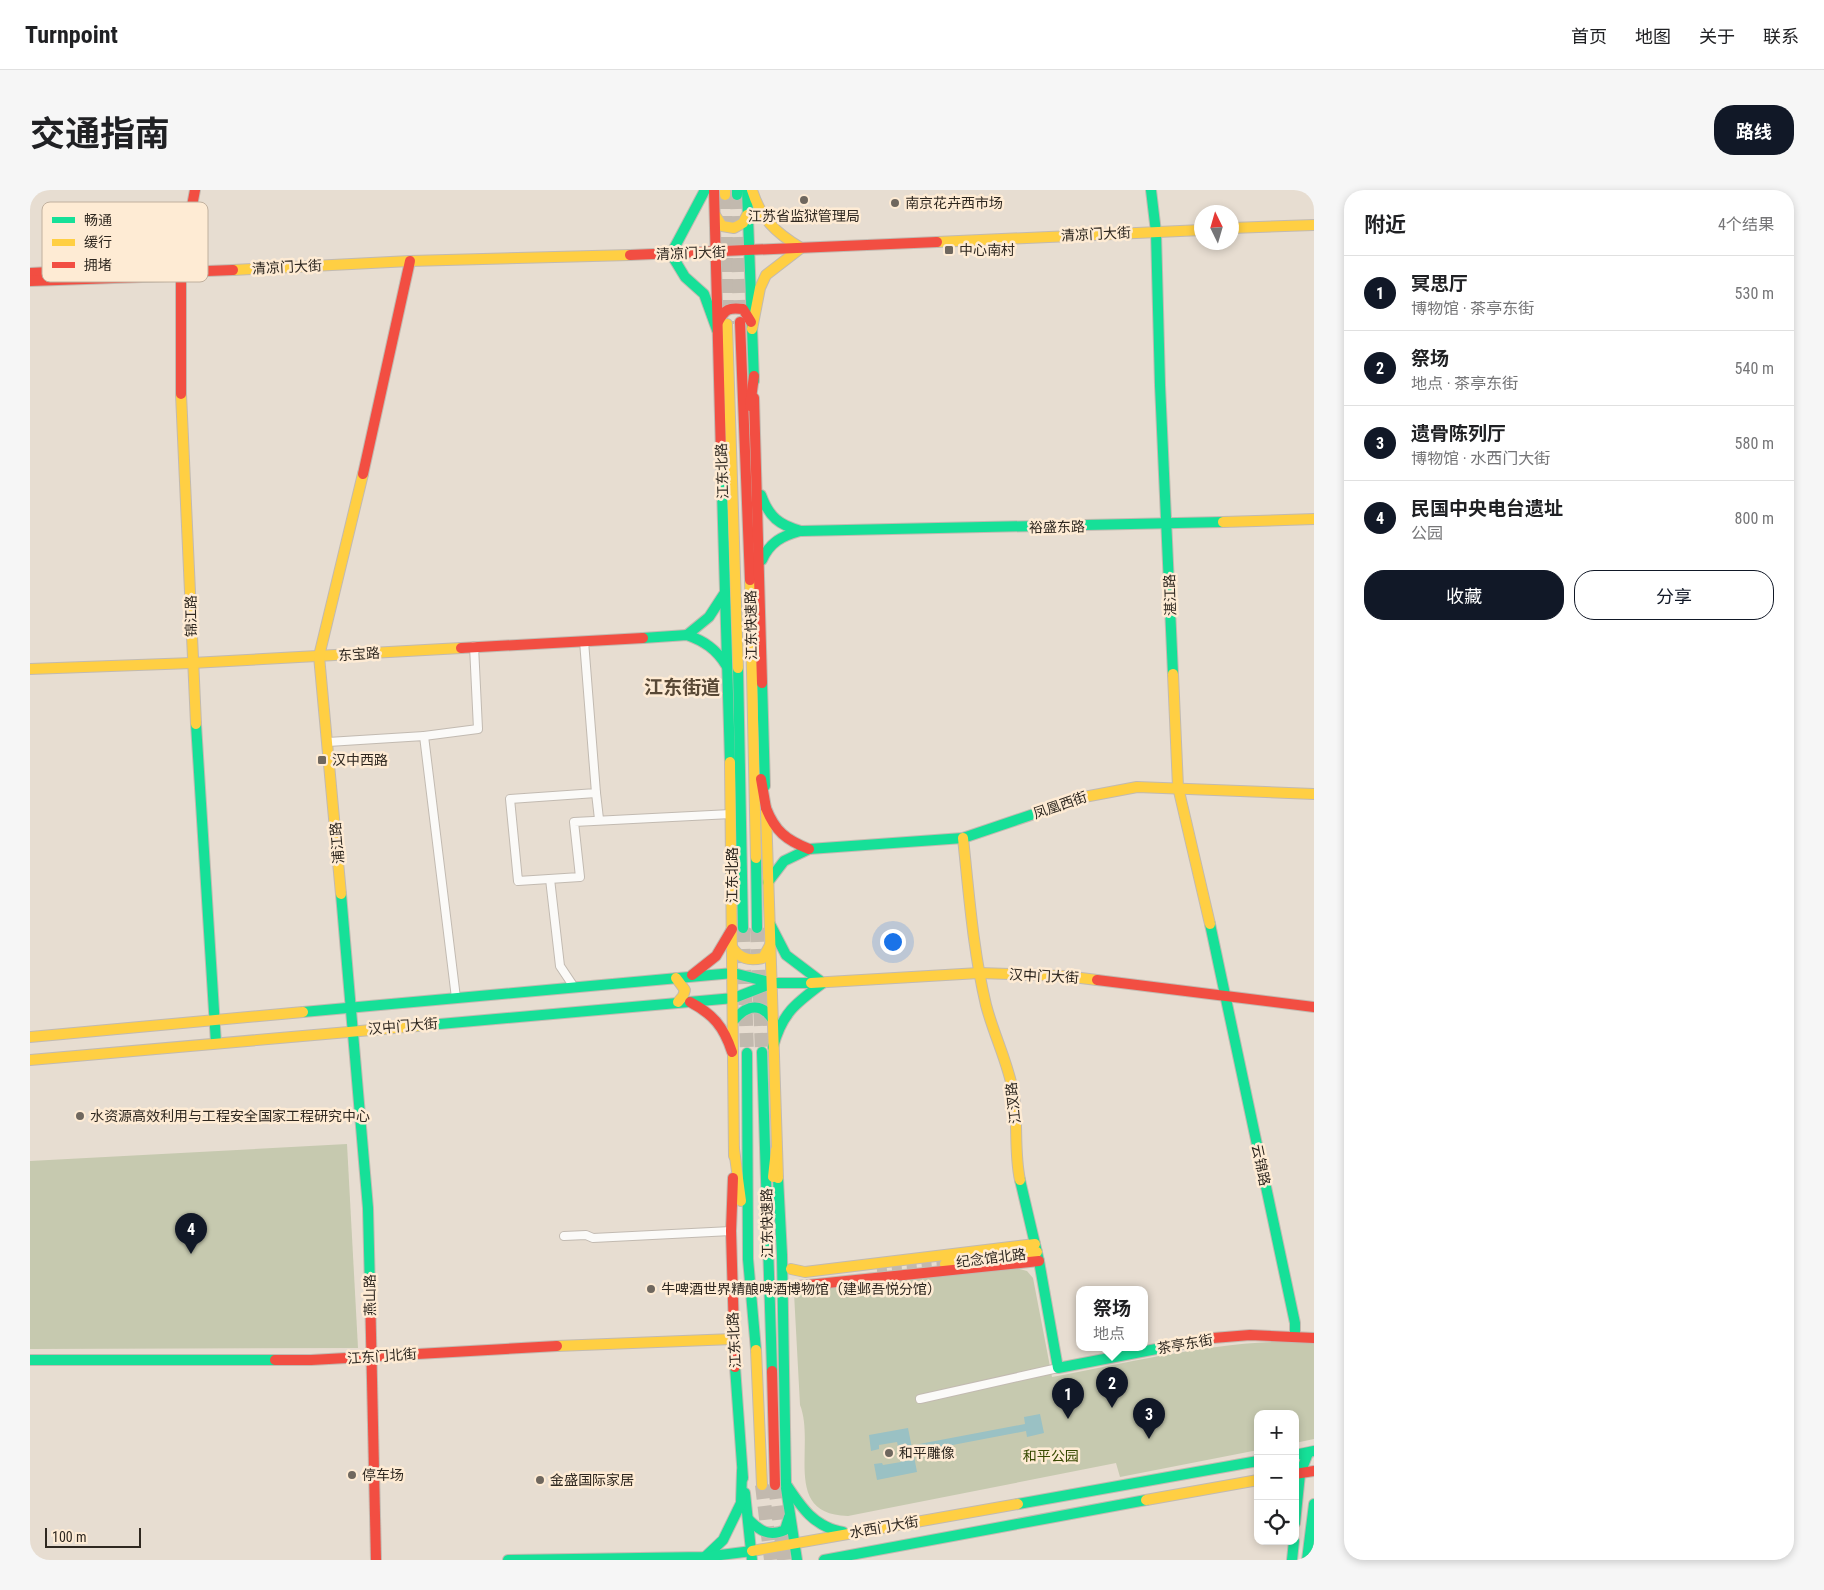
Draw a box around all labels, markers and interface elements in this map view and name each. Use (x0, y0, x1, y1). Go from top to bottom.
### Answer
text: Turnpoint (25, 21, 118, 49)
text: 首页 (1571, 26, 1607, 47)
text: 地图 (1635, 26, 1671, 47)
text: 关于 (1699, 26, 1735, 47)
text: 联系 (1763, 26, 1799, 47)
button: 路线 (1714, 105, 1794, 155)
text: 交通指南 (30, 114, 170, 155)
marker: 江苏省监狱管理局 (798, 194, 810, 206)
place label: 南京花卉西市场 (905, 195, 1003, 211)
marker: 南京花卉西市场 (889, 197, 901, 209)
legend (42, 202, 208, 282)
north arrow (1194, 205, 1239, 250)
place label: 江苏省监狱管理局 (748, 208, 860, 224)
text: 畅通 (84, 212, 112, 228)
text: 附近 (1364, 213, 1406, 237)
text: 4个结果 (1718, 215, 1774, 234)
street label: 清凉门大街 (1061, 224, 1131, 244)
text: 缓行 (84, 234, 112, 250)
place label: 中心南村 (959, 242, 1015, 258)
street label: 清凉门大街 (656, 244, 726, 262)
marker: 中心南村 (943, 244, 955, 256)
text: 拥堵 (84, 257, 112, 273)
street label: 清凉门大街 (252, 257, 322, 277)
text: 冥思厅 (1411, 272, 1468, 295)
text: 1 (1376, 284, 1384, 303)
text: 530 m (1735, 284, 1774, 303)
text: 博物馆 · 茶亭东街 (1411, 299, 1534, 318)
text: 祭场 (1411, 347, 1449, 370)
text: 2 (1376, 359, 1384, 378)
text: 540 m (1735, 359, 1774, 378)
text: 地点 · 茶亭东街 (1411, 374, 1518, 393)
text: 遗骨陈列厅 (1411, 422, 1506, 445)
text: 3 (1376, 434, 1384, 453)
text: 580 m (1735, 434, 1774, 453)
street label: 江东北路 (713, 443, 731, 499)
text: 博物馆 · 水西门大街 (1411, 449, 1550, 468)
text: 民国中央电台遗址 (1411, 497, 1563, 520)
text: 4 (1376, 509, 1384, 528)
text: 800 m (1735, 509, 1774, 528)
street label: 裕盛东路 (1029, 519, 1085, 535)
text: 公园 (1411, 524, 1443, 543)
button: 收藏 (1364, 570, 1564, 620)
button: 分享 (1574, 570, 1774, 620)
street label: 湛江路 (1161, 574, 1179, 616)
street label: 江东快速路 (742, 590, 760, 660)
street label: 锦江路 (183, 595, 199, 637)
street label: 东宝路 (337, 645, 381, 663)
district label: 江东街道 (644, 676, 720, 699)
place label: 汉中西路 (332, 752, 388, 768)
marker: 汉中西路 (316, 754, 328, 766)
street label: 凤凰西街 (1031, 788, 1089, 822)
street label: 浦江路 (327, 821, 347, 865)
street label: 江东北路 (724, 847, 740, 903)
your location (880, 929, 906, 955)
street label: 汉中门大街 (1009, 966, 1079, 986)
street label: 汉中门大街 (367, 1015, 439, 1037)
street label: 江汊路 (1003, 1081, 1023, 1125)
place label: 水资源高效利用与工程安全国家工程研究中心 (90, 1108, 370, 1124)
marker: 水资源高效利用与工程安全国家工程研究中心 (74, 1110, 86, 1122)
street label: 云锦路 (1249, 1143, 1273, 1187)
street label: 江东快速路 (758, 1188, 776, 1258)
pin: 4 (175, 1213, 207, 1254)
street label: 纪念馆北路 (955, 1246, 1027, 1270)
street label: 燕山路 (362, 1274, 378, 1316)
place label: 牛啤酒世界精酿啤酒博物馆（建邺吾悦分馆） (661, 1281, 941, 1297)
marker: 牛啤酒世界精酿啤酒博物馆（建邺吾悦分馆） (645, 1283, 657, 1295)
popup (1076, 1286, 1148, 1351)
text: 祭场 (1093, 1297, 1131, 1320)
street label: 江东北路 (725, 1312, 743, 1368)
text: 地点 (1093, 1324, 1125, 1343)
street label: 茶亭东街 (1156, 1331, 1214, 1357)
street label: 江东门北街 (347, 1346, 417, 1366)
pin: 2 (1096, 1367, 1128, 1408)
pin: 1 (1052, 1378, 1084, 1419)
pin: 3 (1133, 1398, 1165, 1439)
map controls (1254, 1410, 1299, 1545)
button: + (1254, 1410, 1299, 1455)
place label: 和平雕像 (899, 1445, 955, 1461)
marker: 和平雕像 (883, 1447, 895, 1459)
park label: 和平公园 (1023, 1448, 1079, 1464)
button: − (1254, 1455, 1299, 1500)
place label: 停车场 (362, 1467, 404, 1483)
marker: 停车场 (346, 1469, 358, 1481)
place label: 金盛国际家居 (550, 1472, 634, 1488)
marker: 金盛国际家居 (534, 1474, 546, 1486)
button: locate (1254, 1500, 1299, 1545)
street label: 水西门大街 (848, 1513, 920, 1541)
scale bar (45, 1525, 141, 1548)
text: 100 m (52, 1529, 87, 1545)

